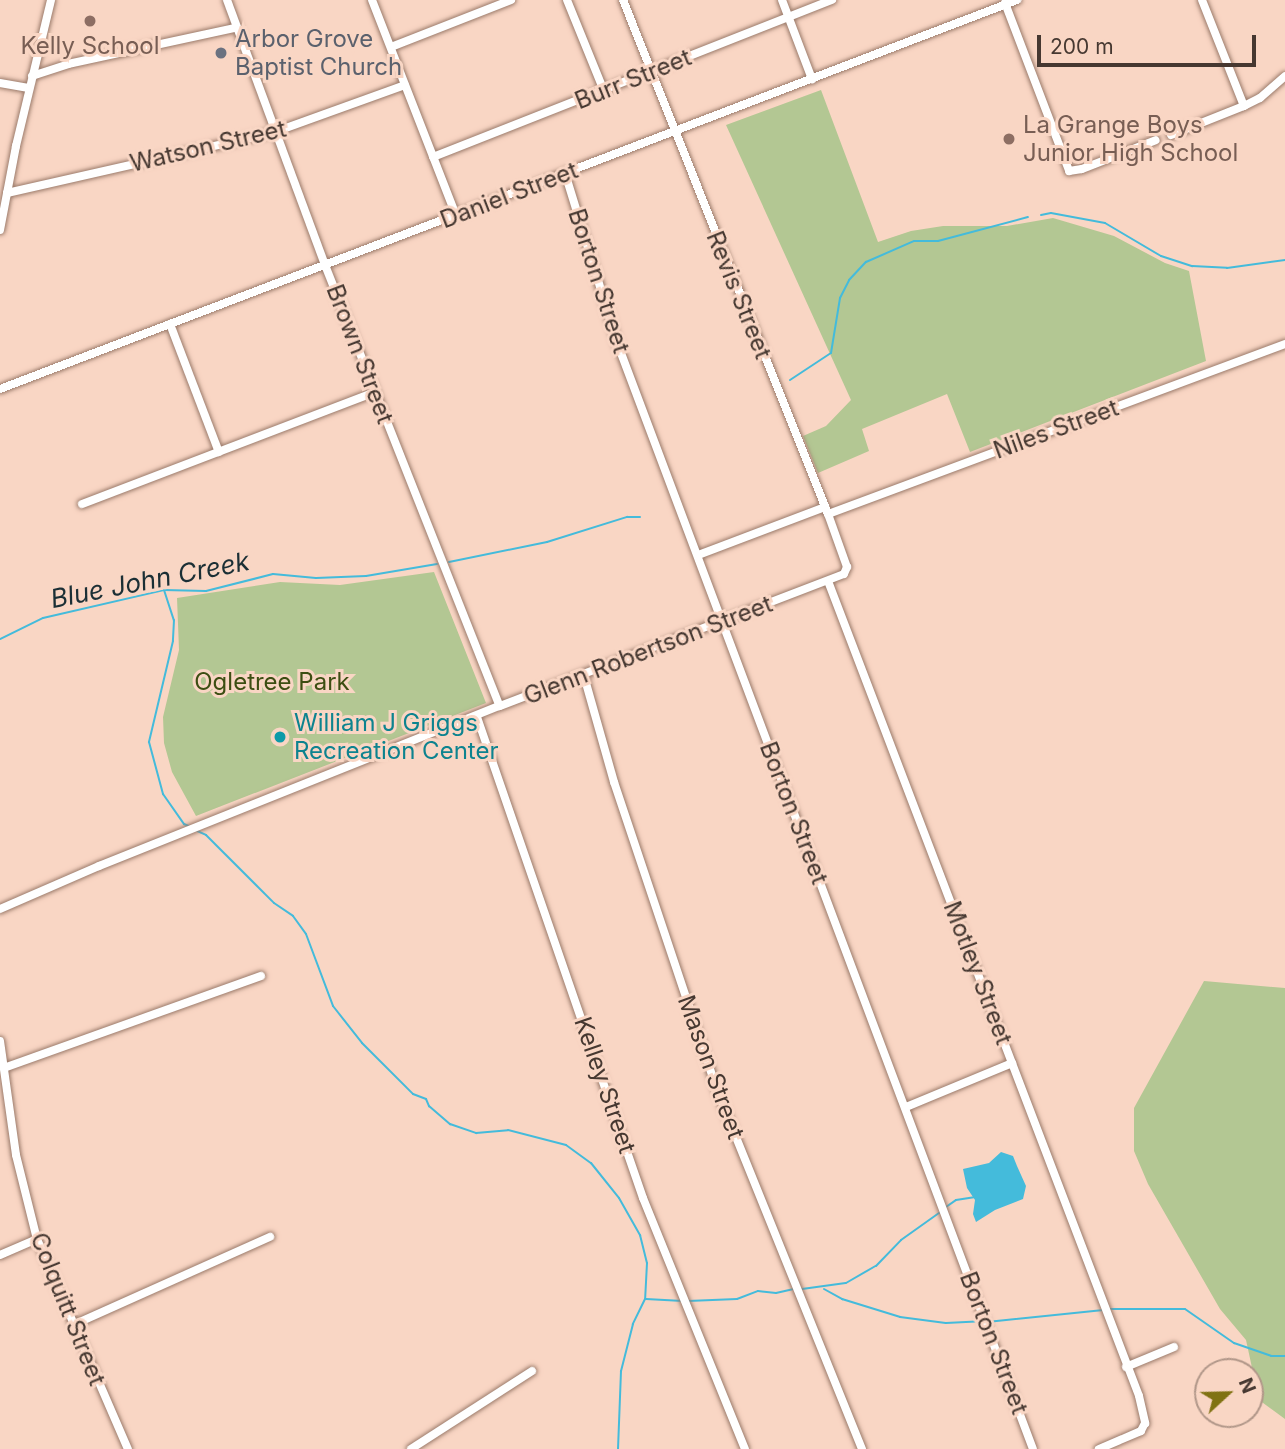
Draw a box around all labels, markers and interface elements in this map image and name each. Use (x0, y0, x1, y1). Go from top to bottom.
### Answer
marker: Kelly School (82, 13, 98, 29)
scale bar (1040, 21, 1259, 65)
place label: Arbor Grove Baptist Church (235, 25, 402, 81)
place label: Kelly School (20, 32, 160, 60)
text: 200 m (1050, 34, 1114, 59)
street label: Burr Street (571, 43, 695, 115)
marker: Arbor Grove Baptist Church (213, 45, 229, 61)
place label: La Grange Boys Junior High School (1023, 111, 1238, 167)
street label: Watson Street (127, 114, 289, 178)
marker: La Grange Boys Junior High School (1001, 131, 1017, 147)
street label: Daniel Street (436, 156, 582, 234)
street label: Borton Street (562, 205, 636, 357)
street label: Revis Street (700, 227, 778, 363)
street label: Brown Street (320, 280, 400, 428)
street label: Niles Street (990, 393, 1122, 465)
water label: Blue John Creek (48, 545, 252, 615)
street label: Glenn Robertson Street (520, 589, 776, 711)
park label: Ogletree Park (194, 668, 350, 696)
place label: William J Griggs Recreation Center (294, 709, 498, 765)
marker: William J Griggs Recreation Center (272, 729, 288, 745)
street label: Borton Street (754, 738, 834, 888)
street label: Motley Street (937, 897, 1019, 1049)
street label: Mason Street (672, 991, 750, 1143)
street label: Kelley Street (568, 1013, 642, 1157)
street label: Colquitt Street (24, 1228, 112, 1390)
street label: Borton Street (954, 1268, 1034, 1418)
north arrow (1194, 1358, 1264, 1428)
text: N (1234, 1375, 1260, 1397)

